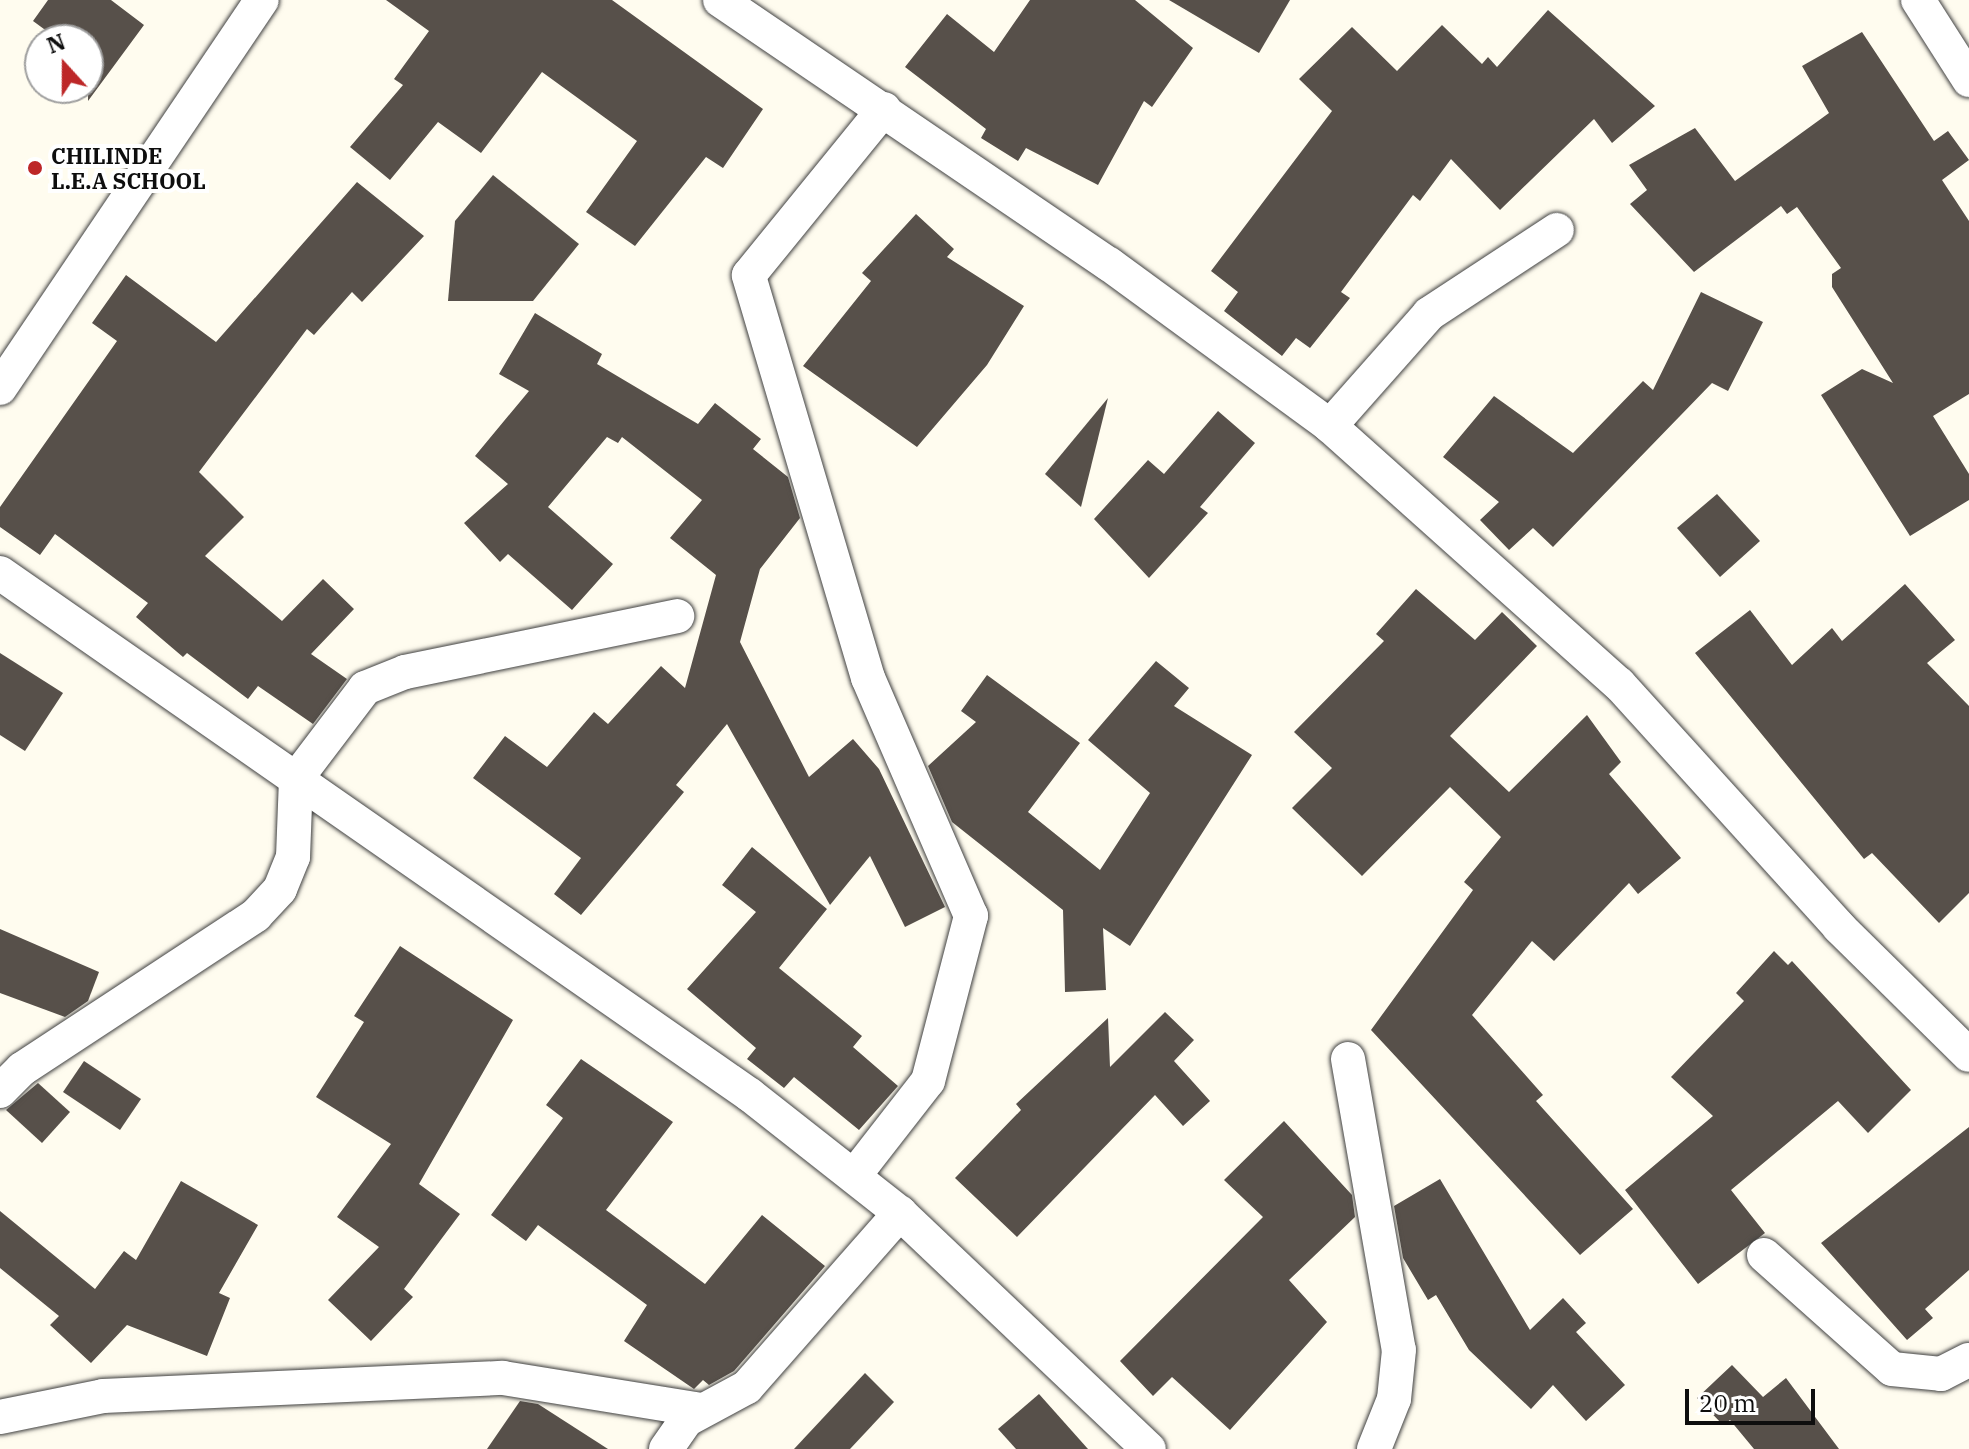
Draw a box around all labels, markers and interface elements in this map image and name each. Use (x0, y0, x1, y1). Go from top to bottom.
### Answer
north arrow (24, 24, 104, 104)
text: N (43, 26, 69, 60)
place label: CHILINDE L.E.A SCHOOL (51, 142, 206, 194)
marker: CHILINDE L.E.A SCHOOL (26, 159, 44, 177)
scale bar (1689, 1373, 1819, 1423)
text: 20 m (1699, 1387, 1756, 1419)

